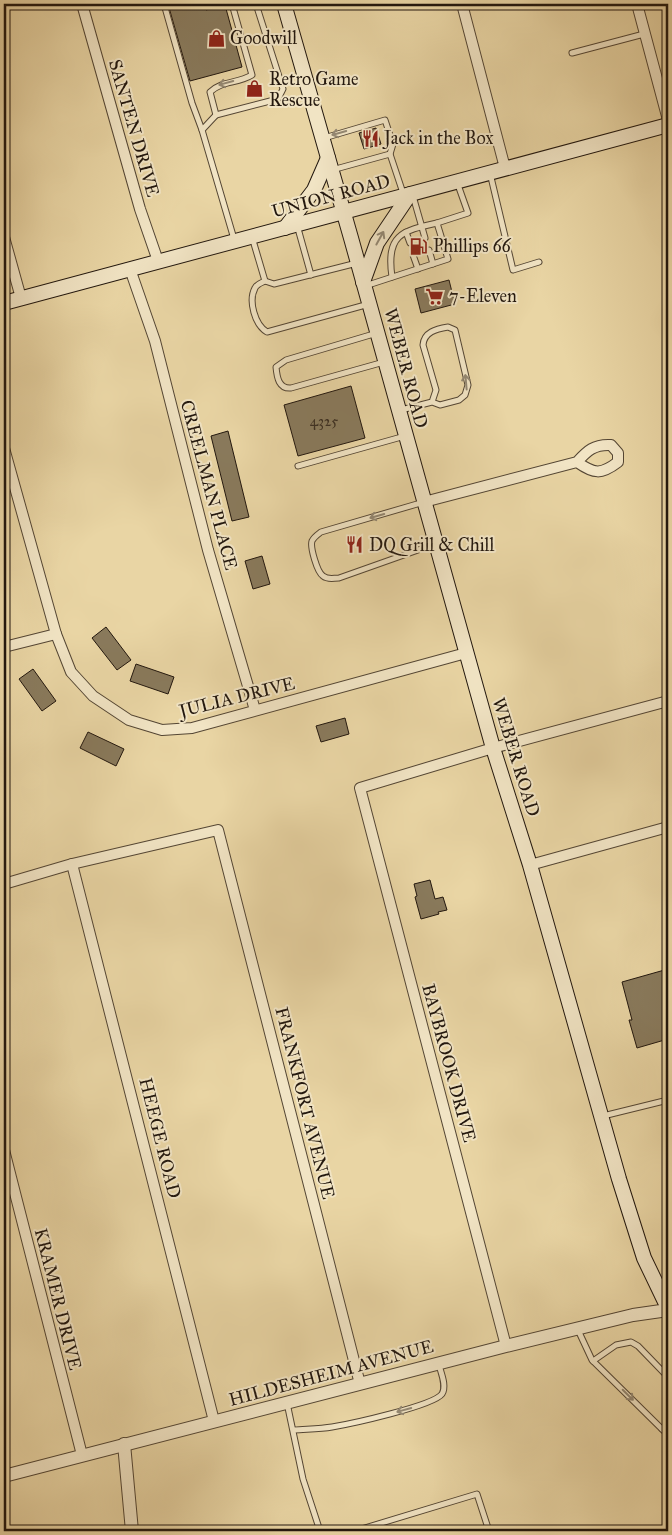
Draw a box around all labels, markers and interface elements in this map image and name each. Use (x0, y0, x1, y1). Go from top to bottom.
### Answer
place label: Goodwill (230, 27, 297, 49)
shop icon: Goodwill (206, 28, 226, 48)
street label: SANTEN DRIVE (104, 57, 164, 199)
place label: Retro Game Rescue (269, 68, 359, 111)
one-way arrow (218, 79, 234, 89)
shop icon: Retro Game Rescue (245, 79, 265, 99)
place label: Jack in the Box (382, 127, 494, 150)
restaurant icon: Jack in the Box (360, 128, 380, 148)
one-way arrow (331, 129, 347, 139)
street label: UNION ROAD (269, 170, 393, 222)
one-way arrow (375, 230, 385, 245)
place label: Phillips 66 (433, 235, 512, 257)
fuel station icon: Phillips 66 (409, 236, 429, 256)
place label: 7-Eleven (449, 285, 517, 307)
supermarket icon: 7-Eleven (425, 286, 445, 306)
street label: WEBER ROAD (379, 306, 433, 430)
one-way arrow (461, 375, 471, 391)
street label: CREELMAN PLACE (176, 398, 242, 572)
house number: 4325 (310, 412, 338, 430)
one-way arrow (370, 511, 386, 521)
place label: DQ Grill & Chill (369, 534, 494, 556)
restaurant icon: DQ Grill & Chill (345, 535, 365, 555)
street label: JULIA DRIVE (175, 672, 297, 723)
street label: WEBER ROAD (487, 695, 545, 819)
street label: BAYBROOK DRIVE (417, 981, 481, 1145)
street label: FRANKFORT AVENUE (270, 1005, 340, 1201)
street label: HEEGE ROAD (134, 1075, 186, 1201)
street label: KRAMER DRIVE (30, 1226, 86, 1372)
street label: HILDESHEIM AVENUE (226, 1335, 436, 1411)
one-way arrow (622, 1389, 634, 1401)
one-way arrow (397, 1405, 413, 1415)

